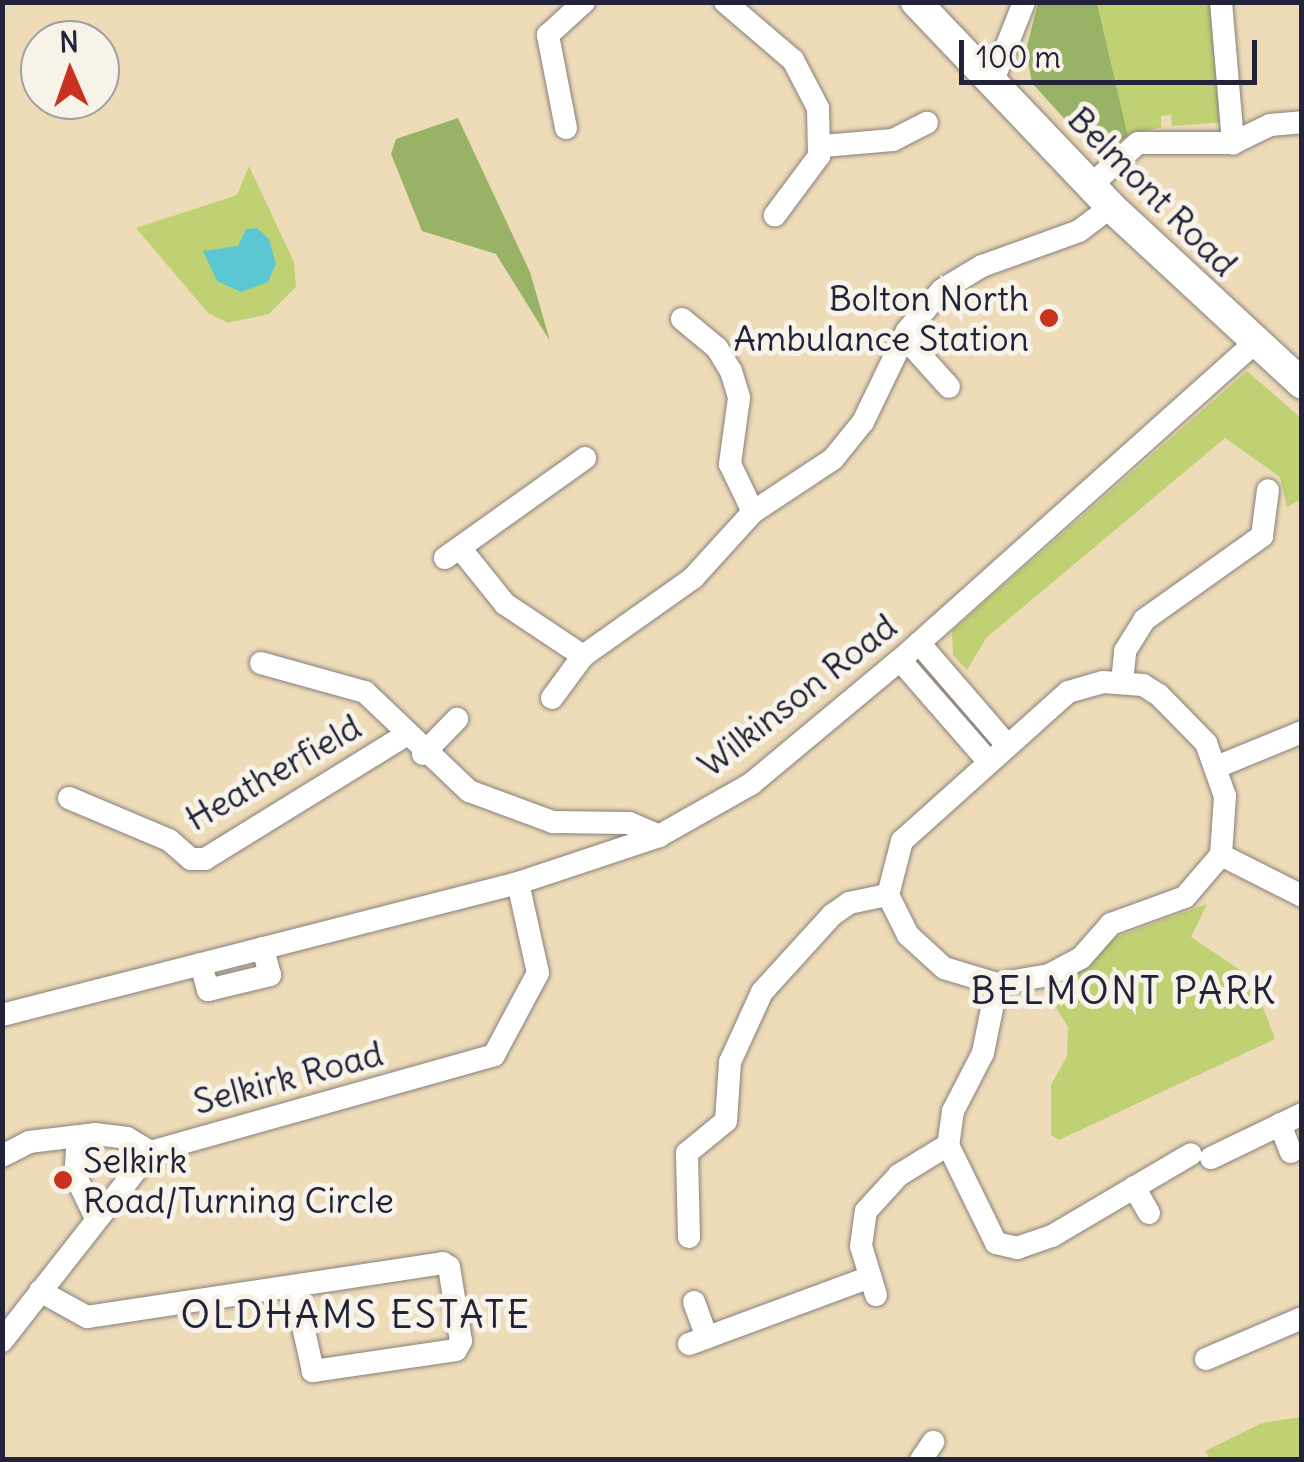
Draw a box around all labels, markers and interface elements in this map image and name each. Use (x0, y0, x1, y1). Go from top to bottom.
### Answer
north arrow (20, 20, 120, 120)
scale bar (964, 20, 1262, 82)
text: N (59, 24, 79, 60)
text: 100 m (976, 38, 1061, 76)
street label: Belmont Road (1060, 98, 1246, 284)
place label: Bolton North Ambulance Station (733, 277, 1029, 359)
marker: Bolton North Ambulance Station (1038, 307, 1060, 329)
street label: Wilkinson Road (690, 605, 904, 785)
street label: Heatherfield (178, 705, 368, 839)
district label: BELMONT PARK (970, 968, 1278, 1014)
street label: Selkirk Road (189, 1032, 387, 1122)
place label: Selkirk Road/Turning Circle (83, 1139, 394, 1221)
marker: Selkirk Road/Turning Circle (52, 1169, 74, 1191)
district label: OLDHAMS ESTATE (180, 1292, 532, 1338)

